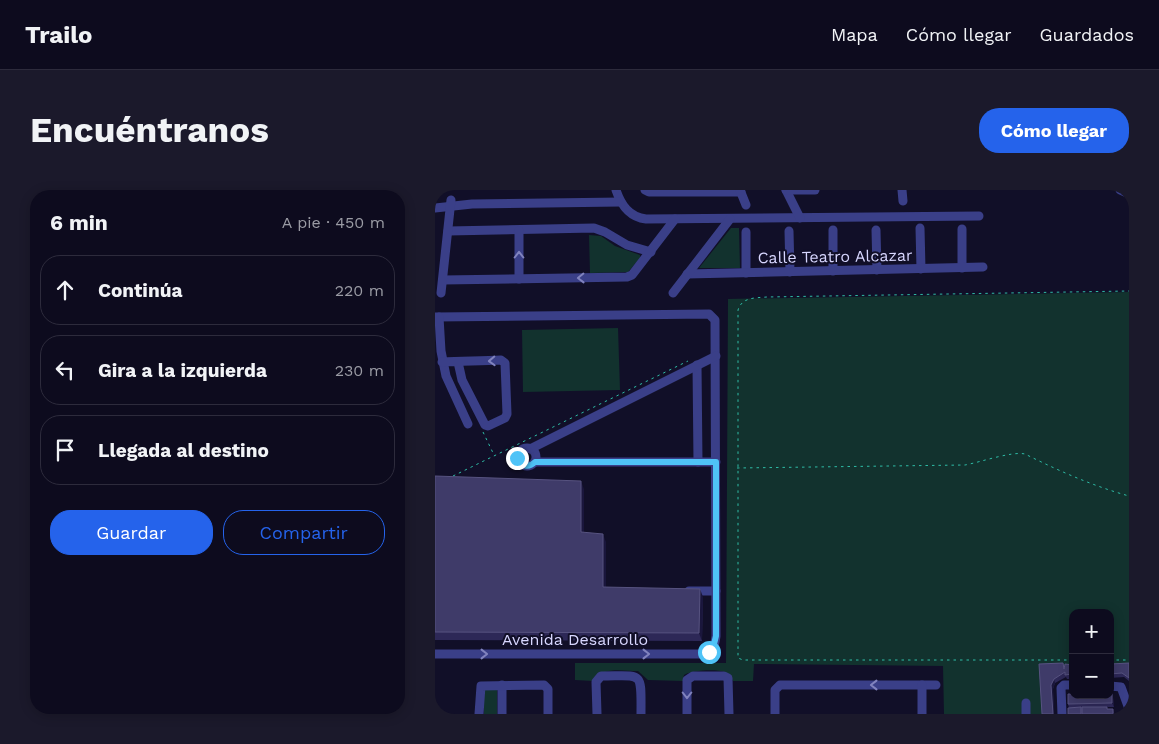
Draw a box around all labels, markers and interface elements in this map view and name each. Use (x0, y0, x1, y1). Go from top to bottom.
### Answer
text: Trailo (25, 21, 92, 49)
text: Mapa (831, 24, 878, 45)
text: Cómo llegar (906, 24, 1012, 45)
text: Guardados (1040, 24, 1134, 45)
button: Cómo llegar (979, 108, 1129, 153)
text: Encuéntranos (30, 109, 269, 151)
text: 6 min (50, 210, 108, 235)
text: A pie · 450 m (282, 213, 385, 232)
street label: Calle Teatro Alcazar (757, 246, 913, 267)
one-way arrow (514, 250, 524, 258)
one-way arrow (577, 273, 584, 283)
icon: ahead (51, 276, 79, 304)
text: Continúa (98, 279, 182, 302)
text: 220 m (335, 281, 384, 300)
one-way arrow (487, 355, 495, 366)
icon: left (51, 356, 79, 384)
text: Gira a la izquierda (98, 359, 267, 382)
text: 230 m (335, 361, 384, 380)
icon: arrive (51, 436, 79, 464)
text: Llegada al destino (98, 439, 269, 462)
route end (506, 447, 529, 470)
button: Guardar (50, 510, 213, 555)
button: Compartir (223, 510, 385, 555)
map controls (1069, 609, 1114, 699)
button: + (1069, 609, 1114, 654)
street label: Avenida Desarrollo (502, 630, 648, 649)
route start (698, 641, 721, 664)
one-way arrow (480, 649, 488, 659)
one-way arrow (642, 649, 650, 659)
button: − (1069, 654, 1114, 699)
one-way arrow (869, 680, 877, 690)
one-way arrow (682, 692, 692, 699)

